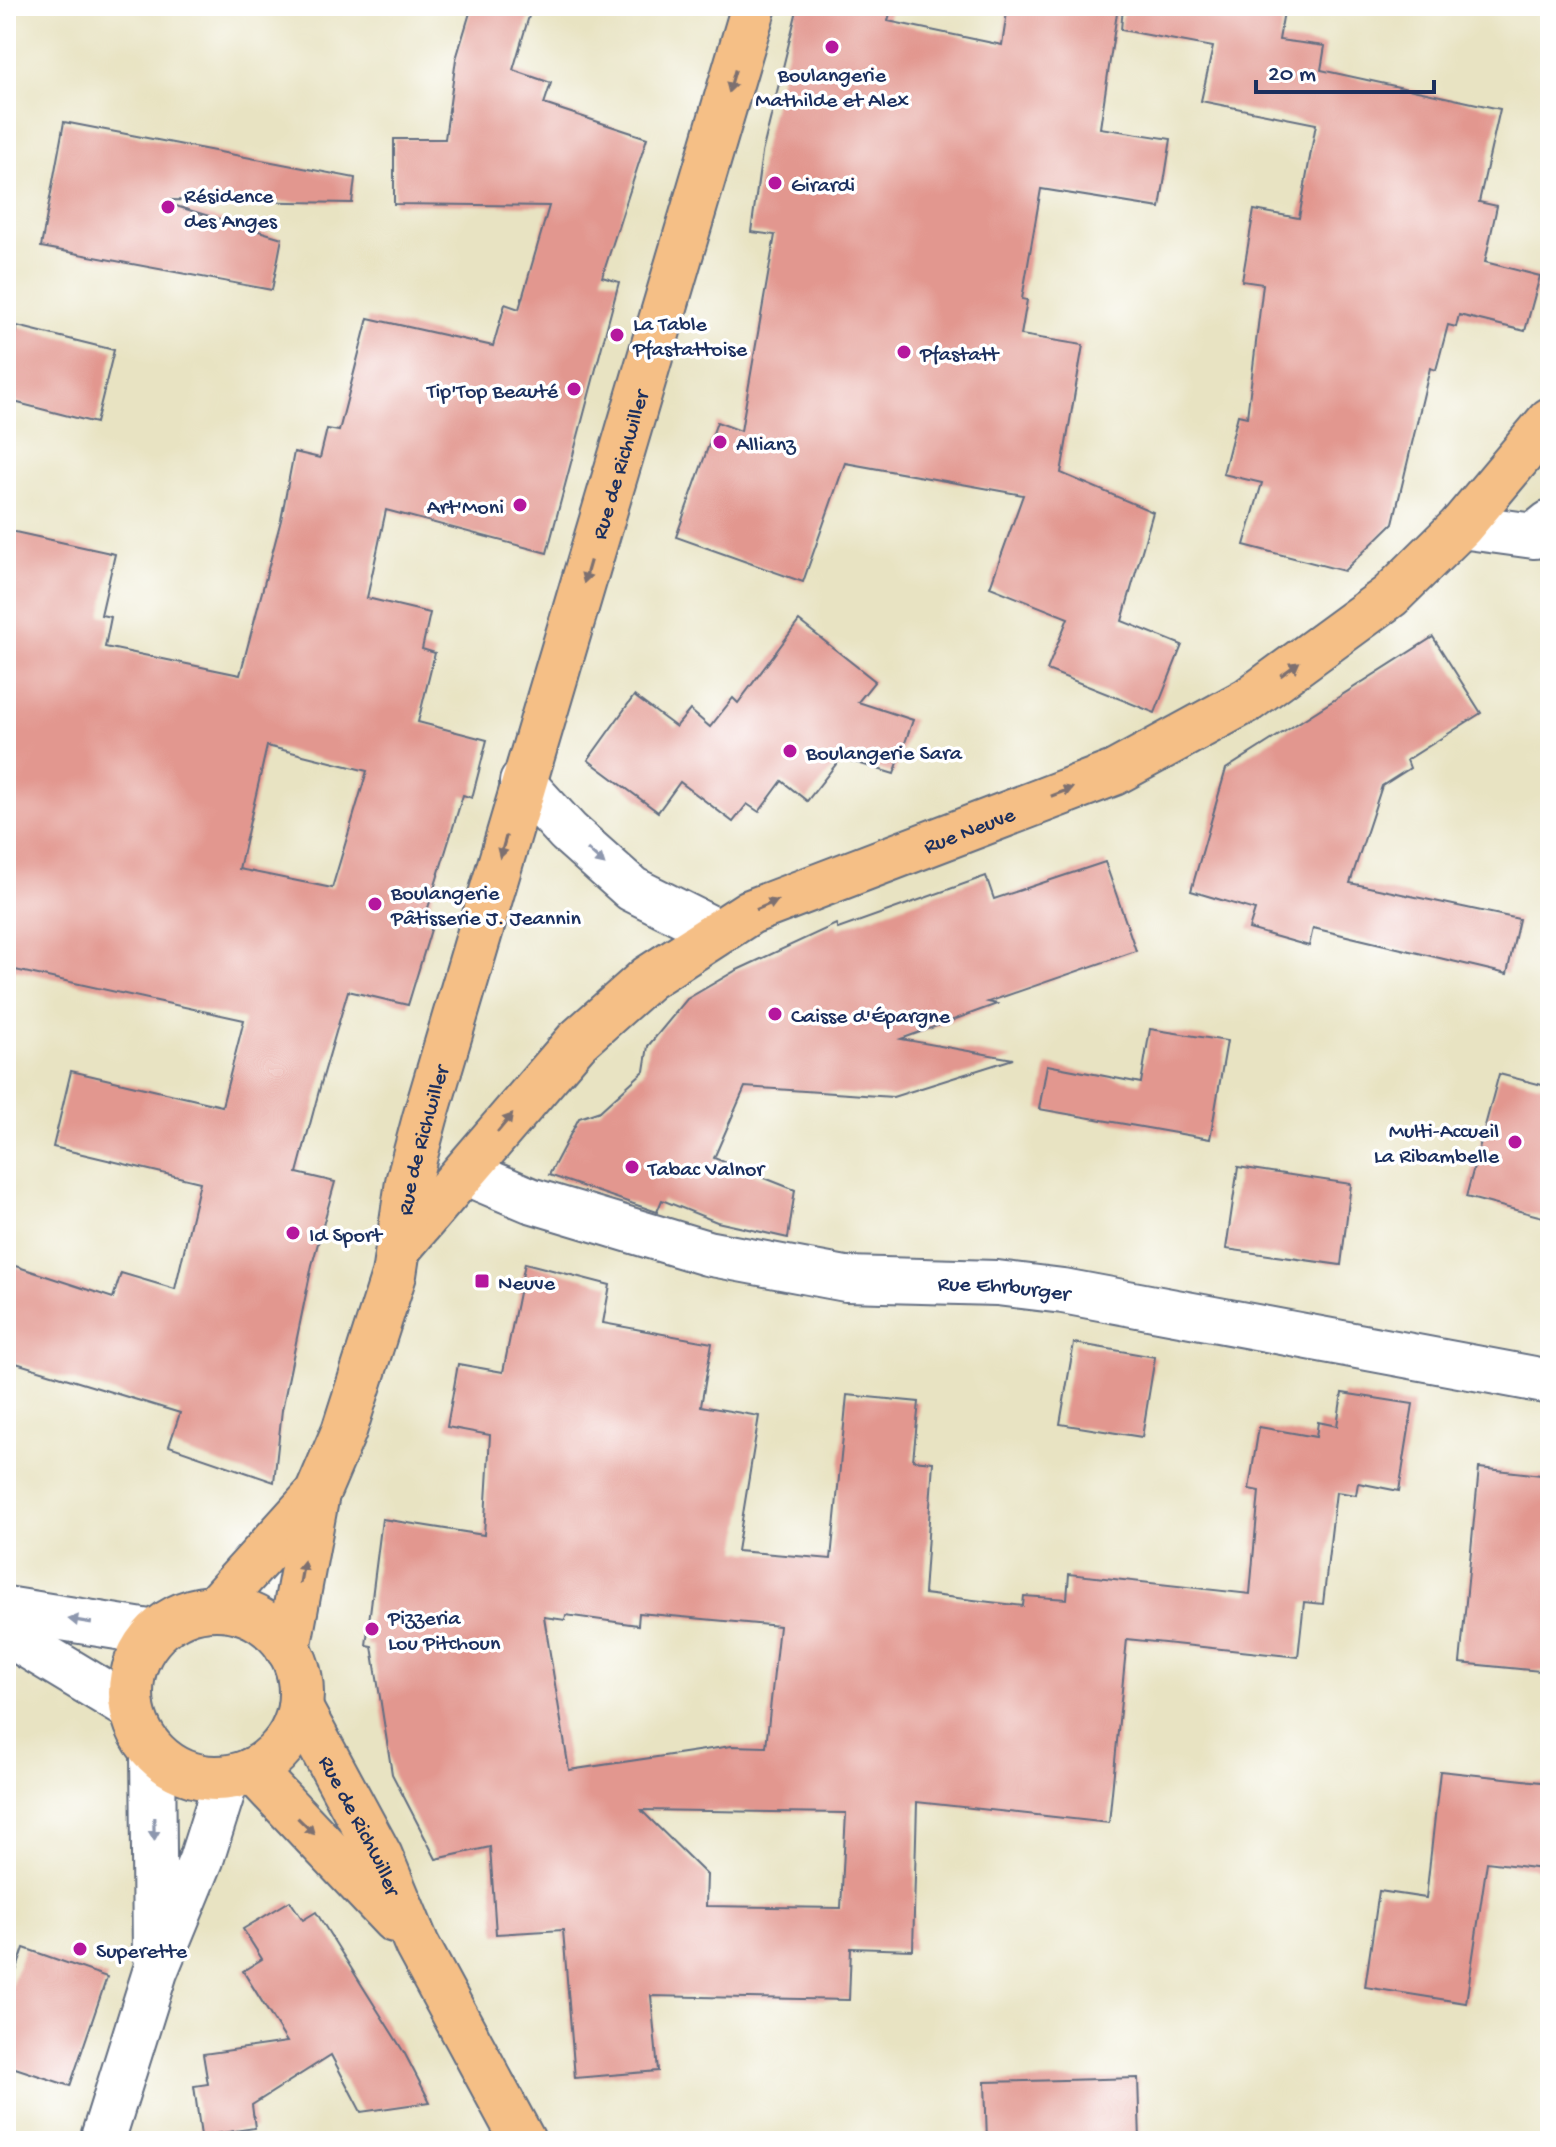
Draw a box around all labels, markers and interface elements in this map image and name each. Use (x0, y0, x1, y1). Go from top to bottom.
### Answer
marker: Boulangerie Mathilde et Alex (823, 38, 841, 56)
scale bar (1256, 44, 1434, 94)
text: 20 m (1268, 61, 1316, 90)
place label: Boulangerie Mathilde et Alex (755, 64, 909, 115)
one-way arrow (725, 69, 738, 93)
marker: Girardi (766, 174, 784, 192)
place label: Girardi (791, 174, 855, 200)
place label: Résidence des Anges (184, 185, 278, 236)
marker: Résidence des Anges (159, 198, 177, 216)
place label: La Table Pfastattoise (632, 313, 748, 364)
marker: La Table Pfastattoise (608, 326, 626, 344)
marker: Pfastatt (895, 343, 913, 361)
place label: Pfastatt (919, 343, 1000, 369)
place label: Tip'Top Beauté (425, 380, 559, 406)
marker: Tip'Top Beauté (565, 380, 583, 398)
street label: Rue de Richwiller (588, 386, 657, 543)
marker: Allianz (711, 433, 729, 451)
place label: Allianz (736, 433, 797, 459)
place label: Art'Moni (427, 496, 504, 522)
marker: Art'Moni (511, 496, 529, 514)
one-way arrow (580, 560, 593, 584)
one-way arrow (1280, 662, 1300, 678)
marker: Boulangerie Sara (781, 742, 799, 760)
place label: Boulangerie Sara (805, 742, 963, 768)
one-way arrow (1050, 785, 1074, 798)
street label: Rue Neuve (921, 803, 1020, 861)
one-way arrow (496, 836, 509, 860)
one-way arrow (587, 848, 606, 866)
place label: Boulangerie Pâtisserie J. Jeannin (390, 882, 581, 933)
marker: Boulangerie Pâtisserie J. Jeannin (366, 895, 384, 913)
one-way arrow (755, 898, 779, 911)
marker: Caisse d'Épargne (766, 1005, 784, 1023)
place label: Caisse d'Épargne (791, 1005, 951, 1031)
street label: Rue de Richwiller (394, 1061, 457, 1217)
one-way arrow (496, 1114, 514, 1133)
place label: Multi-Accueil La Ribambelle (1374, 1120, 1500, 1171)
marker: Multi-Accueil La Ribambelle (1506, 1133, 1524, 1151)
marker: Tabac Valnor (623, 1158, 641, 1176)
place label: Tabac Valnor (646, 1158, 766, 1184)
marker: Id Sport (284, 1224, 302, 1242)
place label: Id Sport (309, 1224, 384, 1250)
marker: Neuve (473, 1272, 491, 1290)
place label: Neuve (498, 1272, 556, 1298)
street label: Rue Ehrburger (937, 1272, 1074, 1309)
one-way arrow (297, 1559, 309, 1584)
place label: Pizzeria Lou Pitchoun (387, 1607, 501, 1658)
one-way arrow (68, 1615, 93, 1627)
marker: Pizzeria Lou Pitchoun (363, 1620, 381, 1638)
street label: Rue de Richwiller (311, 1752, 405, 1902)
one-way arrow (297, 1816, 315, 1835)
one-way arrow (148, 1817, 160, 1842)
marker: Superette (71, 1940, 89, 1958)
place label: Superette (96, 1940, 188, 1966)

